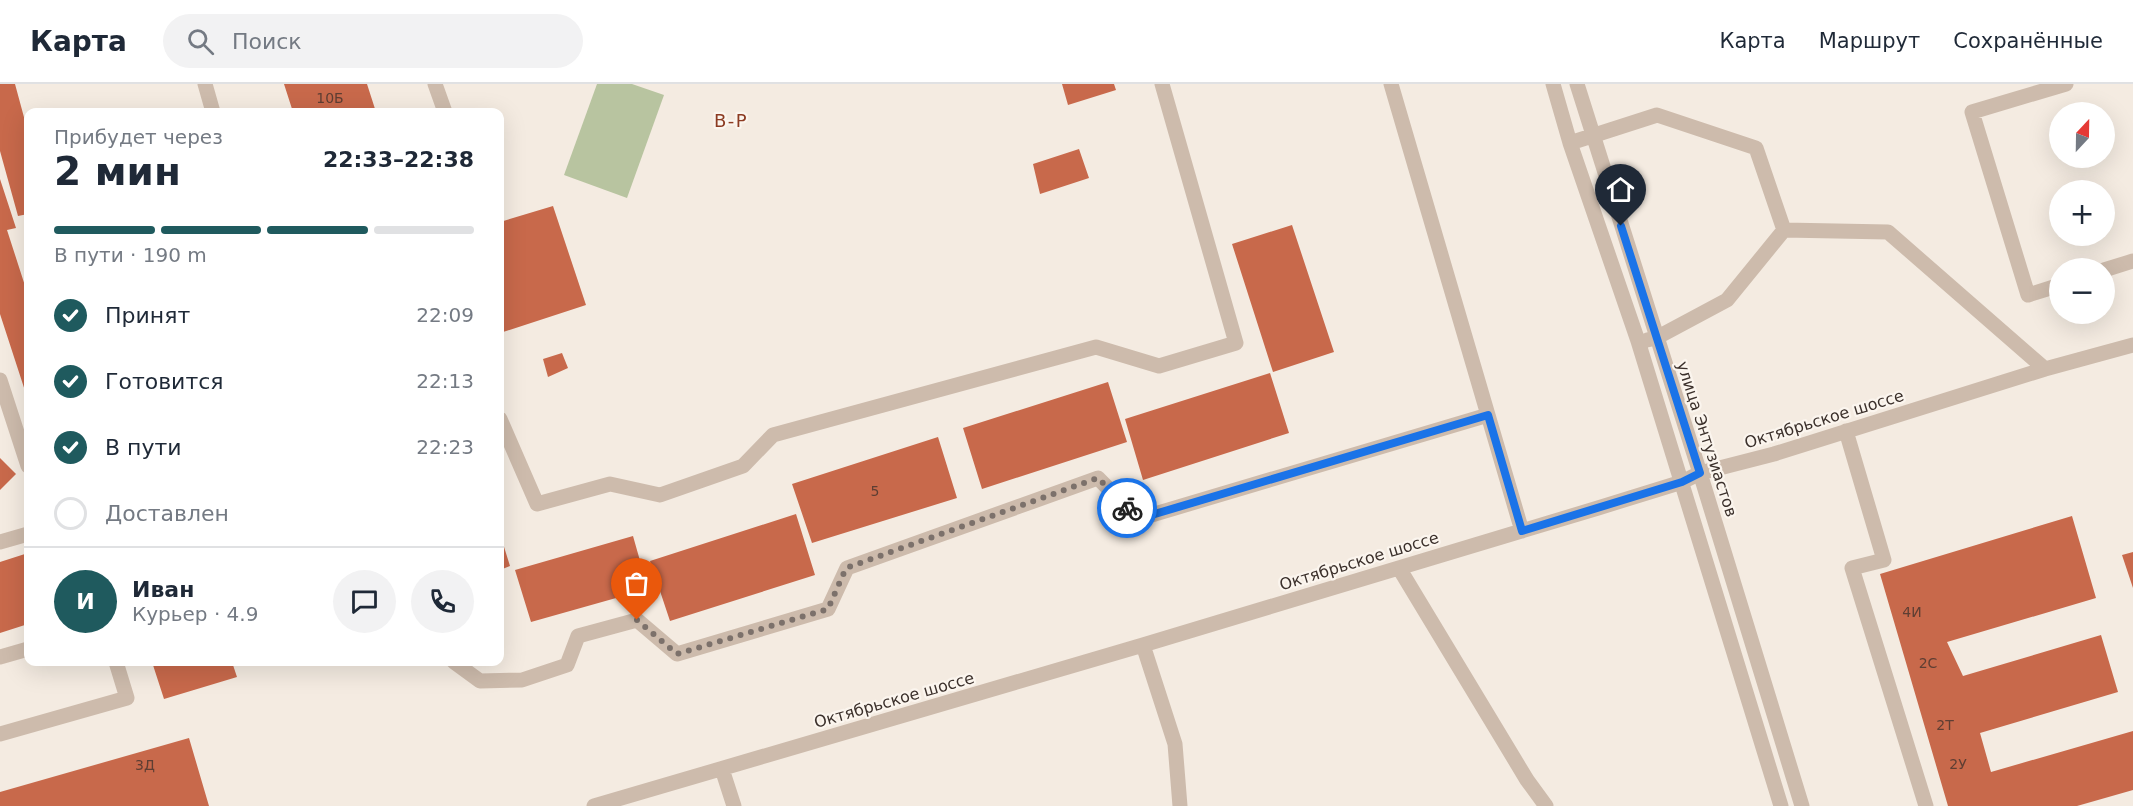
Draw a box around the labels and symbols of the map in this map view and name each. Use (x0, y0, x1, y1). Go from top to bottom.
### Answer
house number: 10Б (316, 90, 344, 106)
north arrow (2049, 102, 2115, 168)
district label: В-Р (714, 110, 748, 131)
pin (1595, 164, 1646, 226)
street label: улица Энтузиастов (1673, 359, 1741, 519)
street label: Октябрьское шоссе (1742, 386, 1906, 452)
courier (1097, 478, 1157, 538)
house number: 5 (871, 483, 879, 499)
street label: Октябрьское шоссе (1277, 528, 1441, 594)
pin (611, 558, 662, 620)
house number: 4И (1902, 604, 1922, 620)
house number: 2С (1919, 655, 1938, 671)
street label: Октябрьское шоссе (812, 668, 976, 732)
house number: 2Т (1936, 717, 1954, 733)
house number: 2У (1949, 756, 1967, 772)
house number: 3Д (135, 757, 155, 773)

